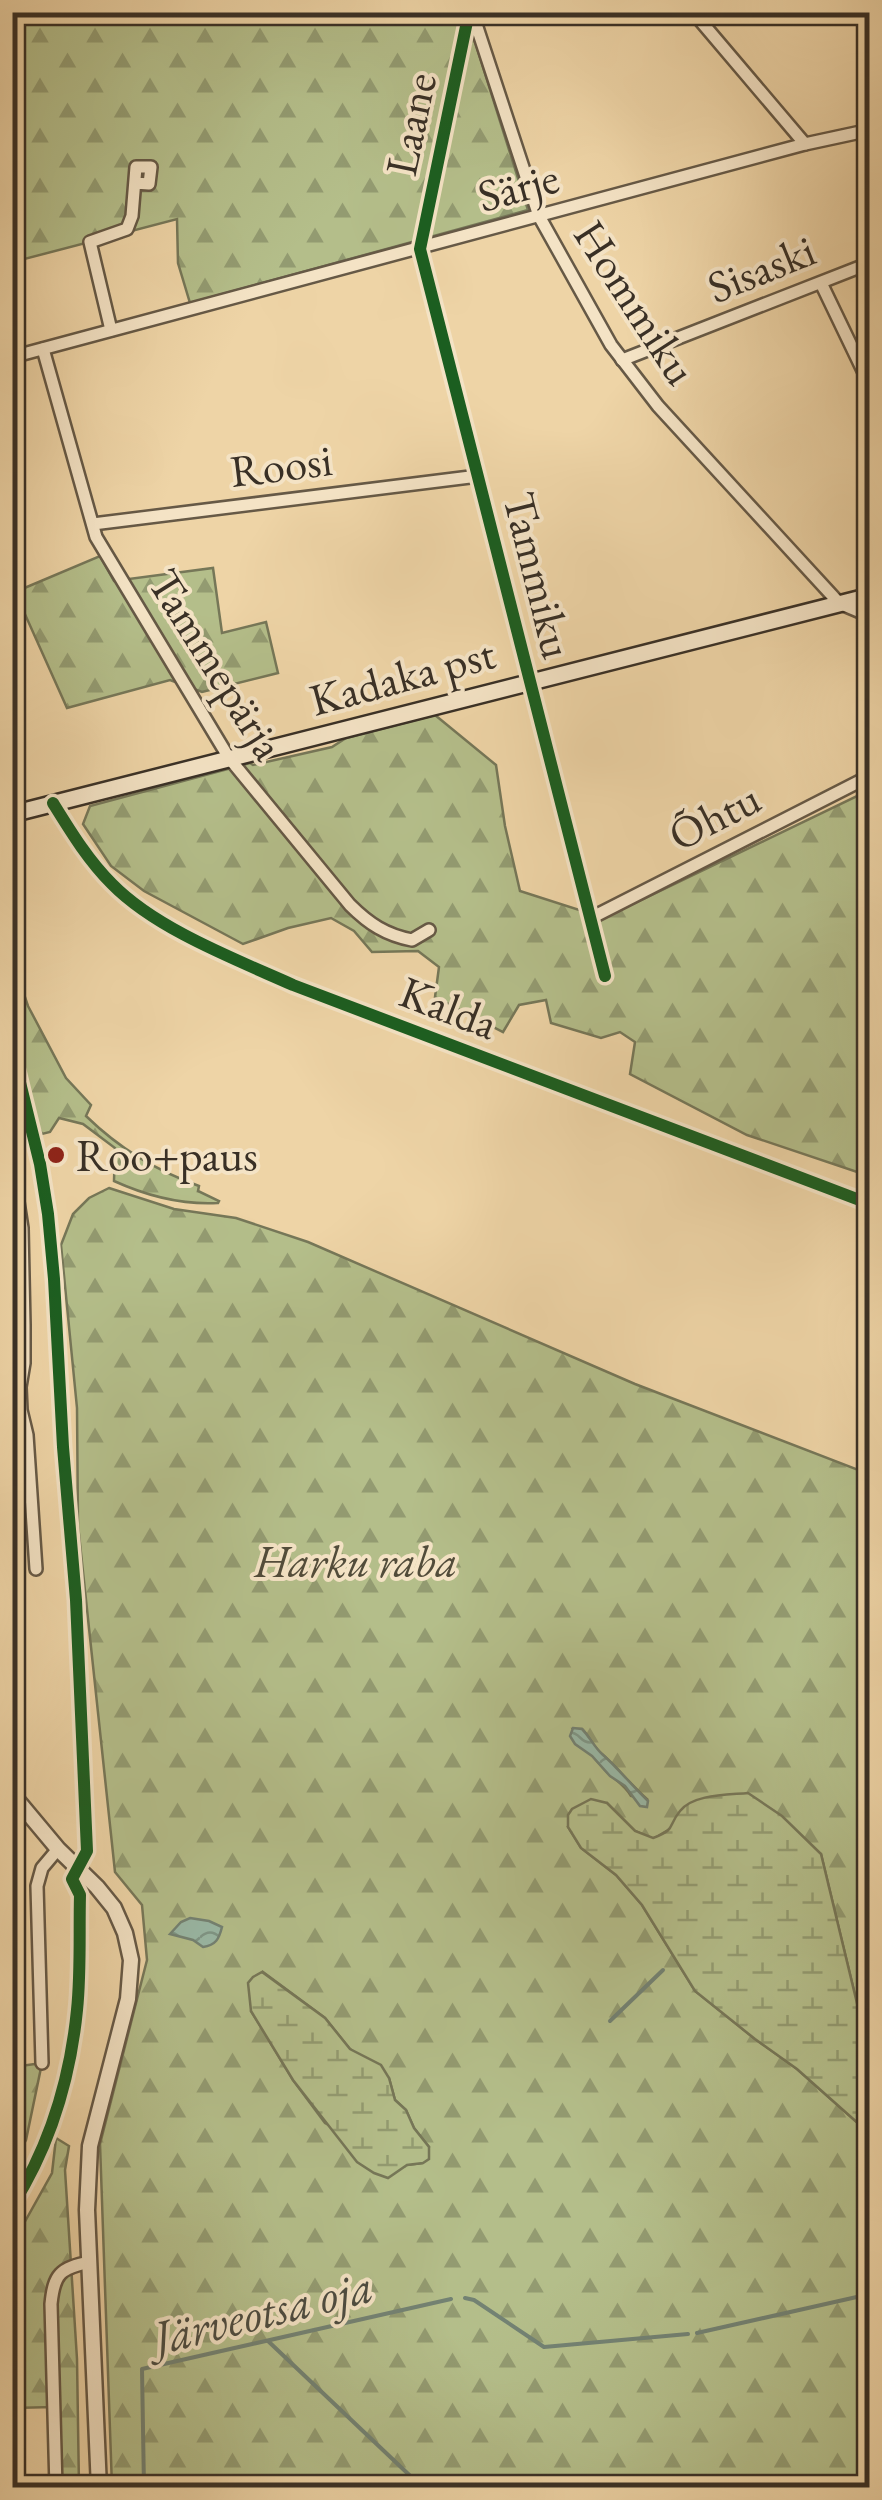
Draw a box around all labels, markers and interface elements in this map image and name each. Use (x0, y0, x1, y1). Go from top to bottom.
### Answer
street label: Laane (371, 67, 449, 181)
street label: Särje (471, 147, 565, 225)
street label: Hommiku (561, 209, 711, 395)
street label: Sisaski (699, 220, 823, 316)
street label: Roosi (227, 430, 335, 500)
street label: Tammiku (490, 486, 588, 664)
street label: Tammepärja (136, 558, 298, 770)
street label: Kadaka pst (303, 623, 501, 729)
street label: Õhtu (658, 768, 770, 863)
street label: Kalda (392, 962, 506, 1052)
place label: Roo+paus (76, 1126, 258, 1184)
marker: Roo+paus (45, 1144, 67, 1166)
park label: Harku raba (253, 1532, 458, 1590)
water label: Järveotsa oja (138, 2254, 379, 2370)

